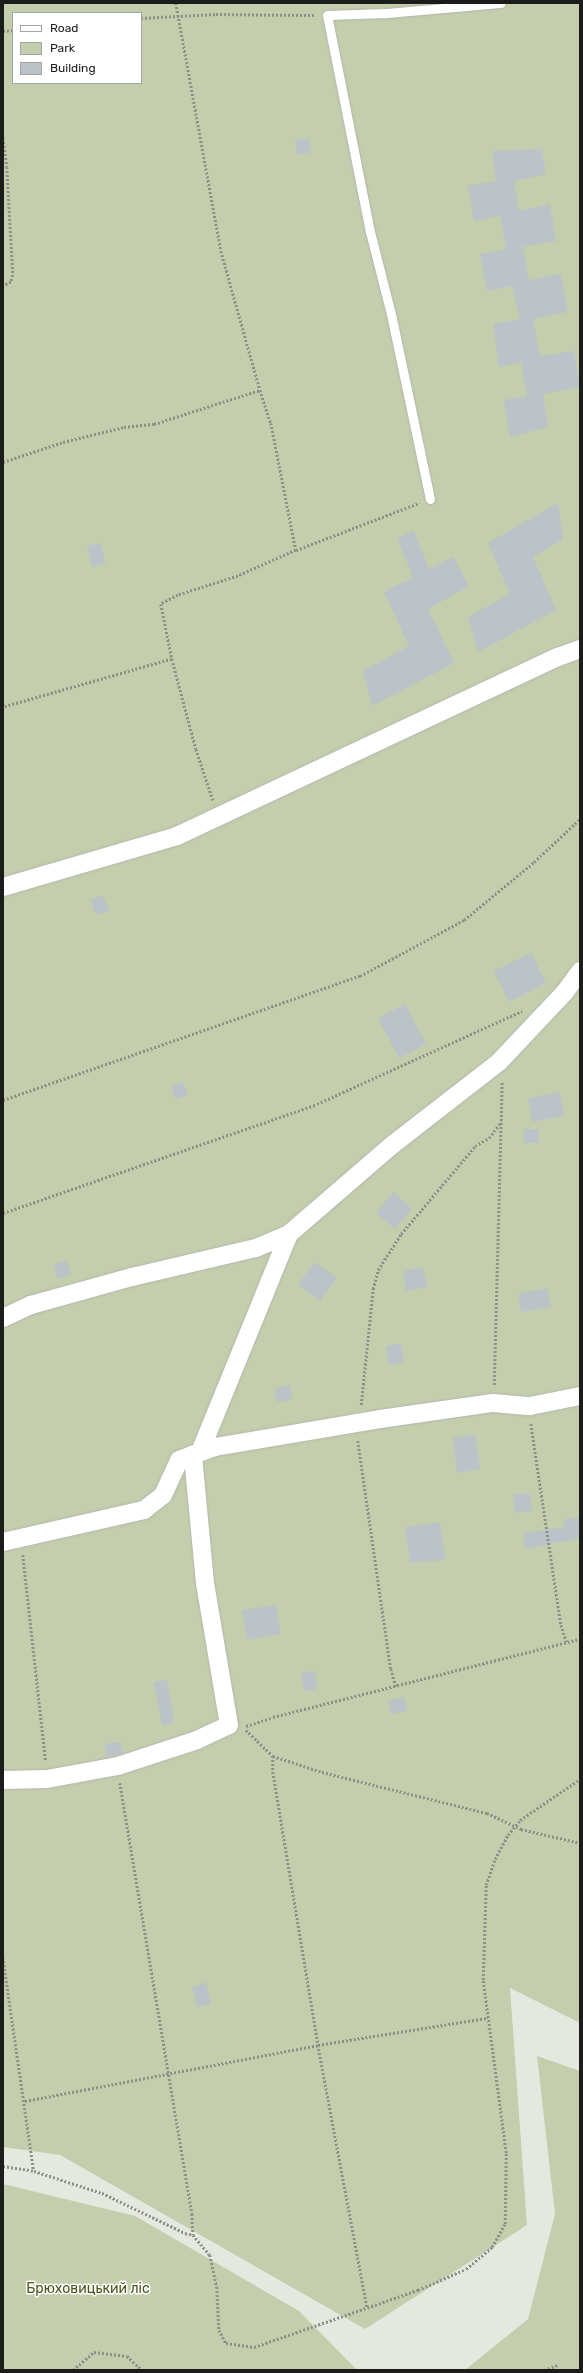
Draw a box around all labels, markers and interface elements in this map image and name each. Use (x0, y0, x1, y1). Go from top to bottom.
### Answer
legend (12, 12, 142, 84)
text: Road (50, 21, 78, 35)
text: Park (50, 41, 75, 55)
text: Building (50, 61, 96, 75)
park label: Брюховицький ліс (26, 2281, 150, 2297)

